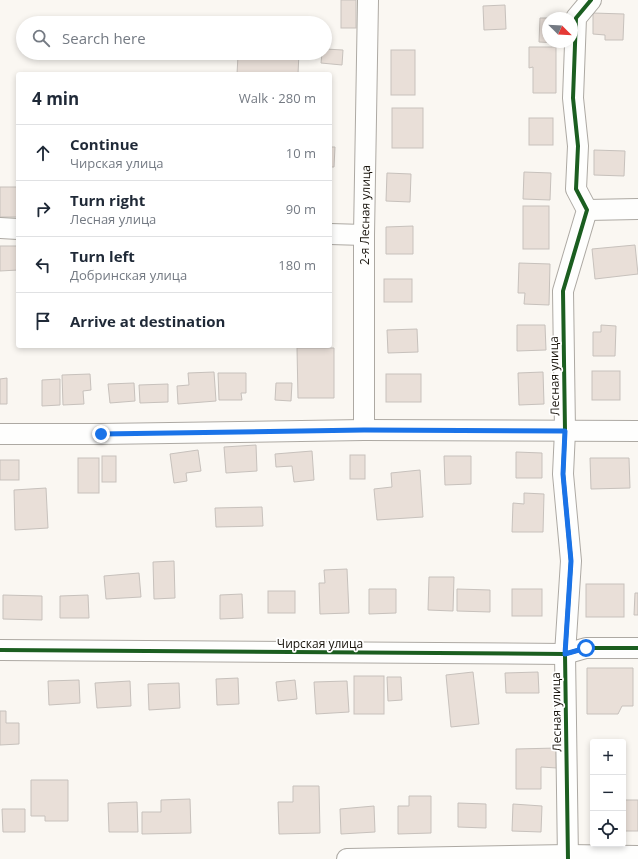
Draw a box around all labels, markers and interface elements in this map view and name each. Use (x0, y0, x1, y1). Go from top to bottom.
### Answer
north arrow (542, 12, 578, 48)
search box (16, 16, 332, 60)
icon: search (30, 27, 52, 49)
text: Search here (62, 28, 146, 48)
text: 4 min (32, 87, 79, 110)
text: Walk · 280 m (239, 89, 316, 107)
text: Continue (70, 134, 138, 154)
icon: ahead (32, 142, 54, 164)
text: 10 m (286, 144, 316, 162)
text: Чирская улица (70, 154, 164, 172)
street label: 2-я Лесная улица (355, 165, 374, 265)
text: Turn right (70, 190, 145, 210)
icon: right (32, 198, 54, 220)
text: 90 m (286, 200, 316, 218)
text: Лесная улица (70, 210, 156, 228)
text: Turn left (70, 246, 135, 266)
icon: left (32, 254, 54, 276)
text: 180 m (278, 256, 316, 274)
text: Добринская улица (70, 266, 187, 284)
icon: arrive (32, 310, 54, 332)
text: Arrive at destination (70, 311, 225, 331)
street label: Лесная улица (545, 336, 563, 416)
route end (92, 425, 110, 443)
street label: Чирская улица (277, 635, 363, 652)
route start (577, 639, 595, 657)
street label: Лесная улица (547, 672, 565, 752)
map controls (590, 739, 626, 847)
button: + (590, 739, 626, 775)
button: − (590, 775, 626, 811)
button: locate (590, 811, 626, 847)

